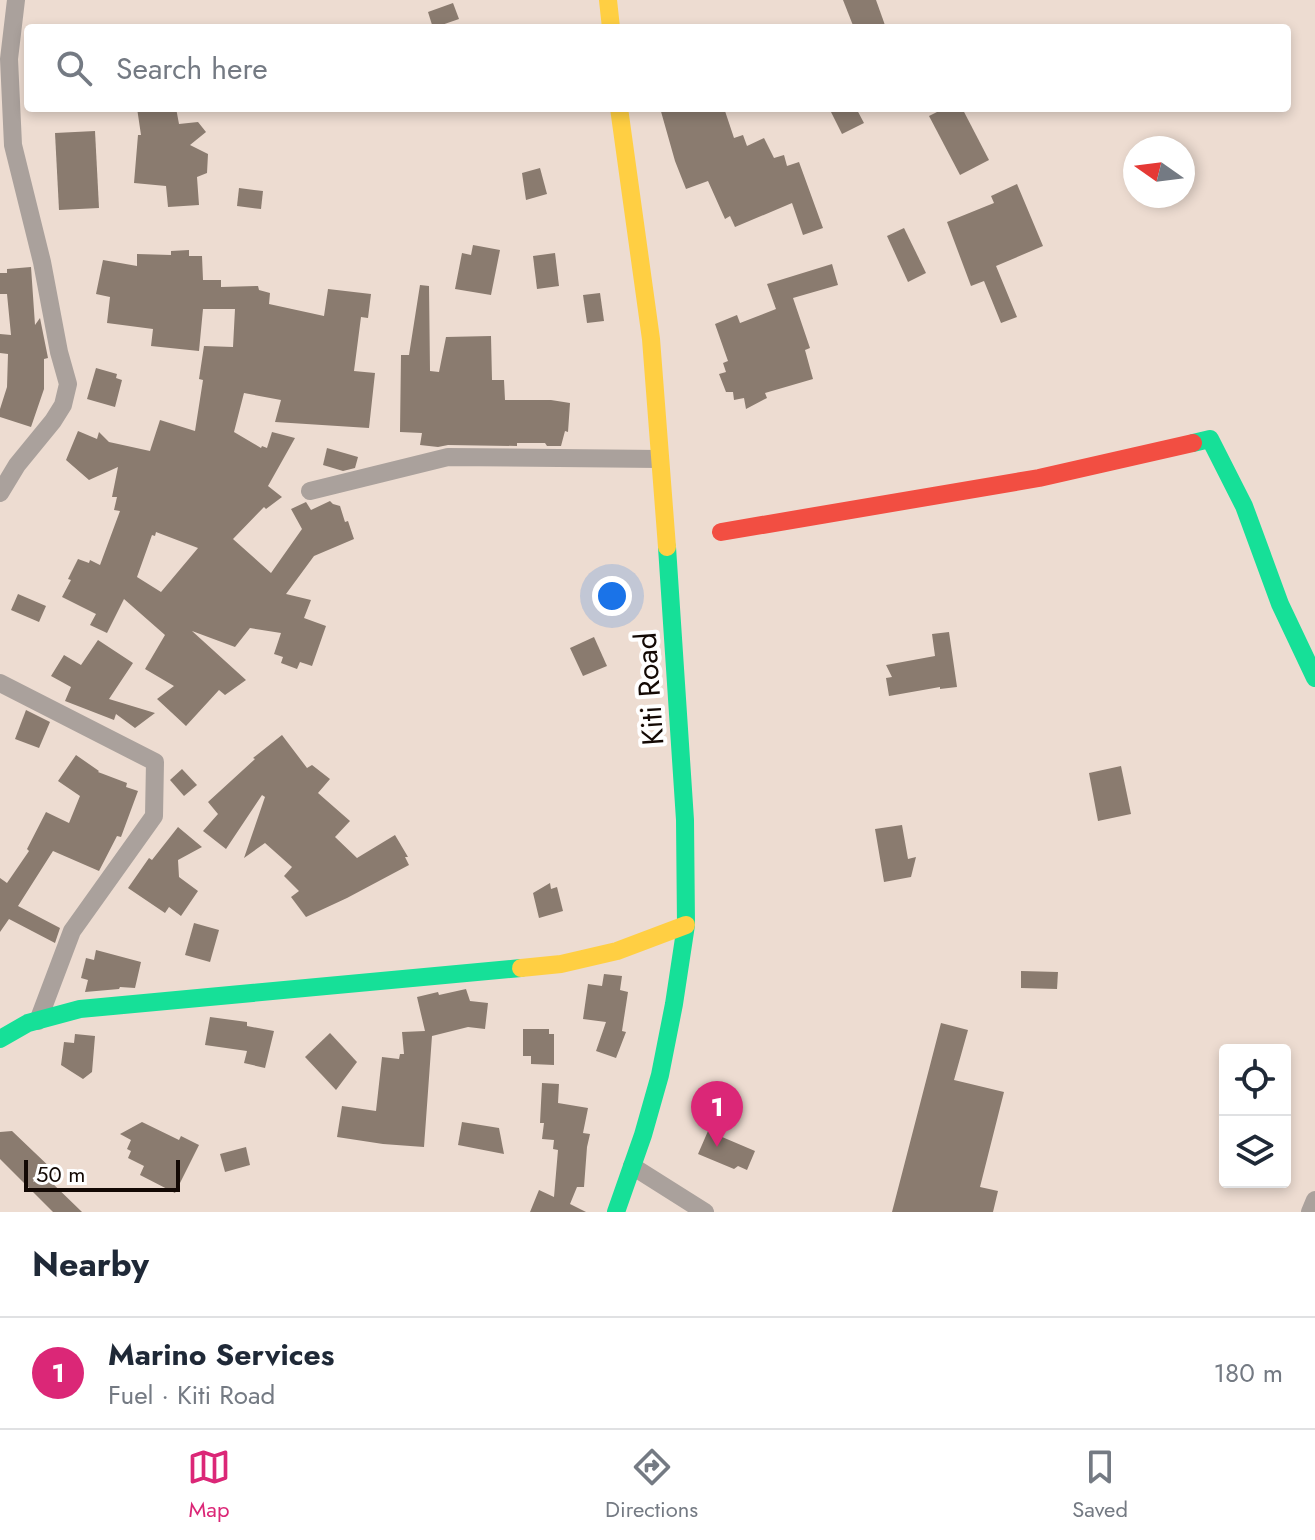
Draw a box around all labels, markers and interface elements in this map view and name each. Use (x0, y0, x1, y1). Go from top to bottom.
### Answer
search box (24, 24, 1291, 112)
icon: search (52, 46, 96, 90)
text: Search here (116, 47, 268, 90)
north arrow (1123, 136, 1195, 208)
your location (592, 576, 632, 616)
street label: Kiti Road (624, 631, 674, 747)
map controls (1219, 1044, 1291, 1188)
button: locate (1219, 1044, 1291, 1116)
pin: 1 (691, 1081, 743, 1147)
button: layers (1219, 1116, 1291, 1188)
scale bar (24, 1156, 180, 1192)
text: 50 m (36, 1158, 85, 1190)
text: Nearby (32, 1240, 149, 1289)
text: Marino Services (108, 1333, 334, 1376)
text: 1 (51, 1354, 65, 1392)
text: 180 m (1213, 1354, 1283, 1392)
text: Fuel · Kiti Road (108, 1376, 275, 1414)
tab: Map (187, 1445, 231, 1525)
tab: Directions (605, 1445, 698, 1525)
tab: Saved (1072, 1445, 1128, 1525)

